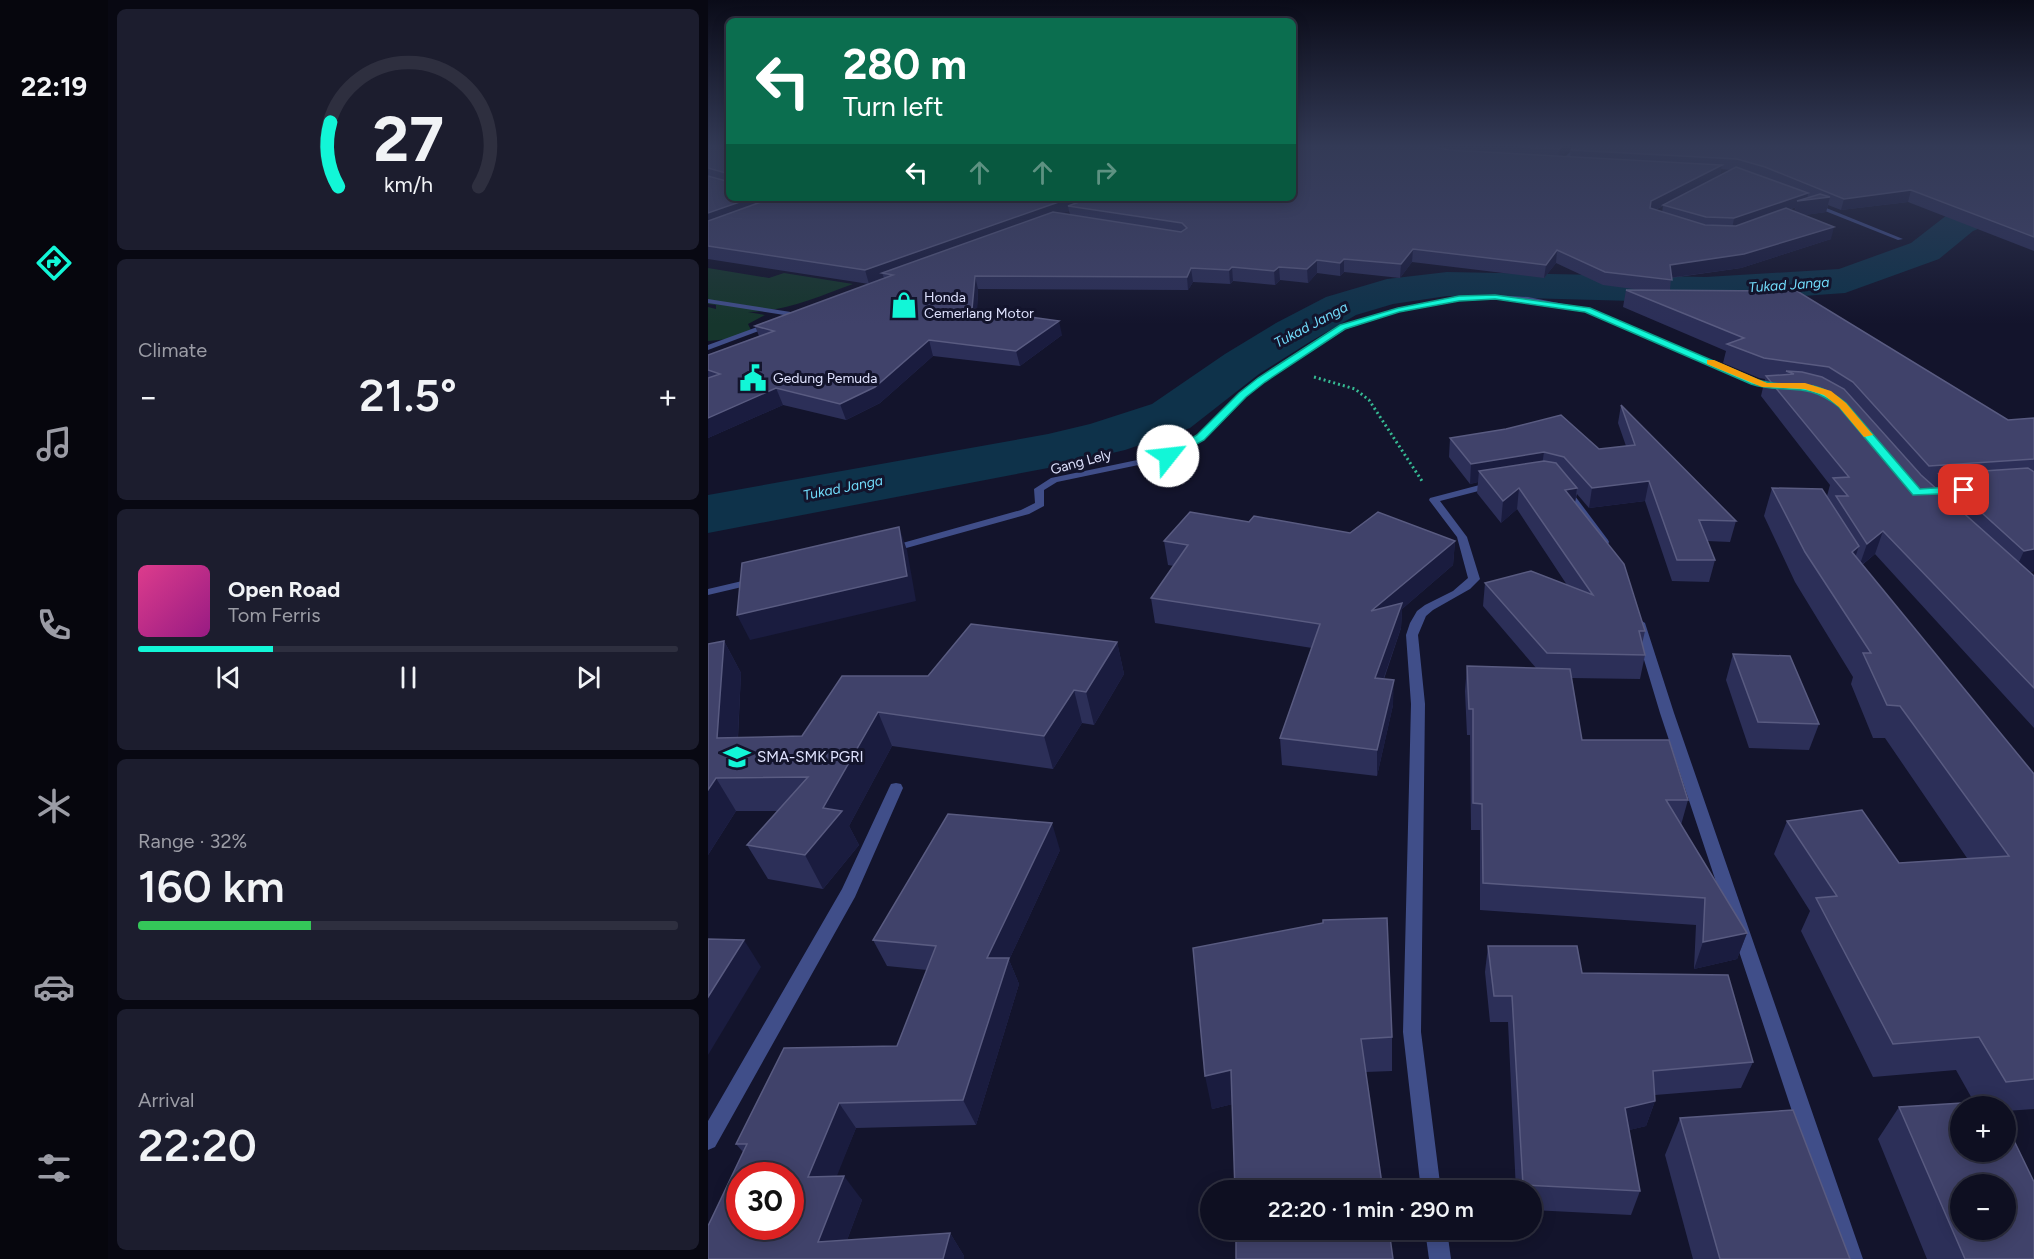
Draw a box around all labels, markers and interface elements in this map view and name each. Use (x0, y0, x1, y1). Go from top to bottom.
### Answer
text: 280 m (843, 39, 967, 90)
icon: left (744, 42, 822, 120)
text: 22:19 (21, 70, 87, 103)
text: Turn left (843, 90, 943, 123)
text: 27 (373, 102, 443, 177)
icon: left (900, 156, 933, 189)
icon: ahead (963, 156, 996, 189)
icon: ahead (1026, 156, 1059, 189)
icon: right (1089, 156, 1122, 189)
text: km/h (384, 172, 432, 197)
icon: directions (33, 242, 75, 284)
water label: Tukad Janga (1748, 274, 1830, 296)
place label: Honda Cemerlang Motor (924, 289, 1034, 322)
shop icon: Honda Cemerlang Motor (889, 290, 919, 320)
water label: Tukad Janga (1271, 298, 1351, 352)
text: Climate (138, 338, 207, 362)
public building icon: Gedung Pemuda (738, 363, 768, 393)
text: 21.5° (359, 368, 457, 422)
place label: Gedung Pemuda (773, 370, 877, 387)
text: − (138, 377, 159, 416)
text: + (657, 377, 678, 416)
icon: music (33, 423, 75, 465)
position arrow (1136, 424, 1200, 488)
street label: Gang Lely (1049, 446, 1114, 478)
pin (1938, 464, 1989, 515)
water label: Tukad Janga (802, 472, 884, 504)
icon: arrive (1947, 473, 1980, 506)
text: Open Road (228, 576, 340, 603)
text: Tom Ferris (228, 603, 321, 627)
icon: phone (33, 604, 75, 646)
icon: previous (212, 661, 245, 694)
icon: pause (392, 661, 425, 694)
icon: next (572, 661, 605, 694)
school or university icon: SMA-SMK PGRI (722, 742, 752, 772)
place label: SMA-SMK PGRI (757, 748, 864, 766)
icon: climate (33, 785, 75, 827)
text: Range · 32% (138, 829, 247, 853)
text: 160 km (138, 859, 285, 913)
icon: car (33, 966, 75, 1008)
text: Arrival (138, 1088, 194, 1112)
map controls (1950, 1096, 2016, 1240)
button: + (1950, 1096, 2016, 1162)
text: 22:20 (138, 1118, 257, 1172)
icon: filters (33, 1147, 75, 1189)
speed limit sign: 30 (726, 1162, 804, 1240)
button: − (1950, 1174, 2016, 1240)
text: 22:20 · 1 min · 290 m (1268, 1196, 1474, 1223)

